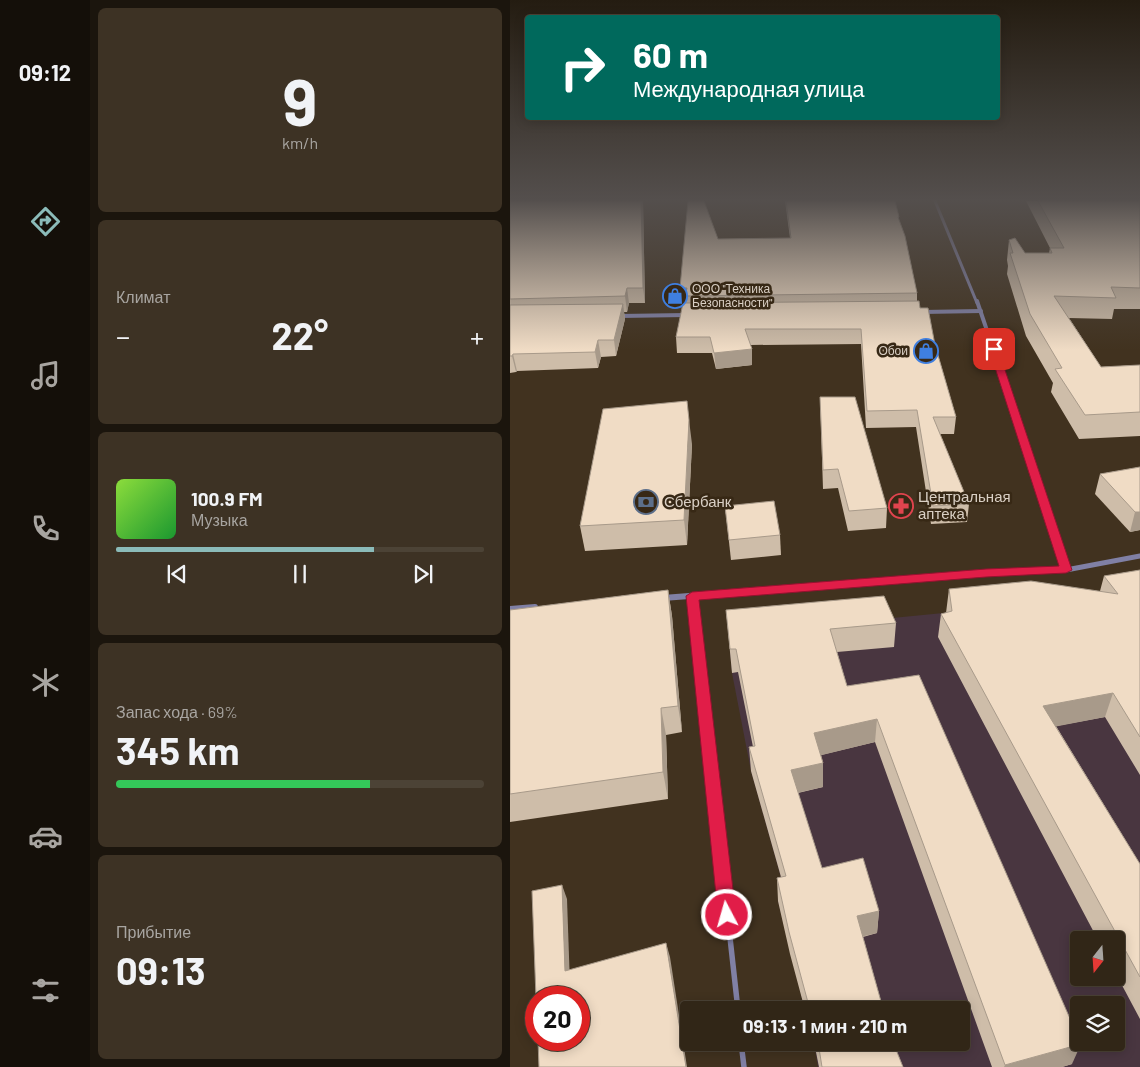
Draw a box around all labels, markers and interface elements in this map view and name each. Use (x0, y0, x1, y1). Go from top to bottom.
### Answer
text: 60 m (633, 33, 708, 75)
icon: right (550, 35, 615, 100)
text: 09:12 (19, 59, 71, 85)
text: 9 (283, 61, 317, 139)
text: Международная улица (633, 75, 865, 101)
text: km/h (282, 133, 318, 152)
icon: directions (28, 204, 63, 239)
place label: ООО "Техника Безопасности" (692, 281, 772, 309)
shop icon: ООО "Техника Безопасности" (662, 283, 688, 309)
text: Климат (116, 287, 170, 306)
text: 22° (272, 312, 328, 358)
text: − (116, 319, 130, 353)
text: + (470, 319, 484, 353)
pin (973, 328, 1015, 370)
icon: arrive (980, 335, 1008, 363)
shop icon: Обои (913, 338, 939, 364)
place label: Обои (878, 343, 908, 357)
icon: music (28, 358, 63, 393)
text: 100.9 FM (191, 487, 263, 510)
place label: Центральная аптека (918, 487, 1011, 522)
bank icon: Сбербанк (633, 489, 659, 515)
place label: Сбербанк (664, 492, 732, 510)
pharmacy icon: Центральная аптека (888, 493, 914, 519)
text: Музыка (191, 510, 248, 529)
icon: phone (28, 511, 63, 546)
icon: previous (163, 560, 191, 588)
icon: pause (286, 560, 314, 588)
icon: next (409, 560, 437, 588)
icon: climate (28, 665, 63, 700)
text: Запас хода · 69% (116, 702, 238, 721)
text: 345 km (116, 727, 240, 773)
icon: car (28, 819, 63, 854)
position arrow (700, 888, 752, 940)
text: Прибытие (116, 922, 191, 941)
north arrow (1070, 931, 1125, 986)
map controls (1070, 931, 1125, 1051)
text: 09:13 (116, 947, 206, 993)
icon: filters (28, 973, 63, 1008)
speed limit sign: 20 (525, 986, 590, 1051)
button: layers (1070, 996, 1125, 1051)
text: 09:13 · 1 мин · 210 m (743, 1014, 907, 1037)

